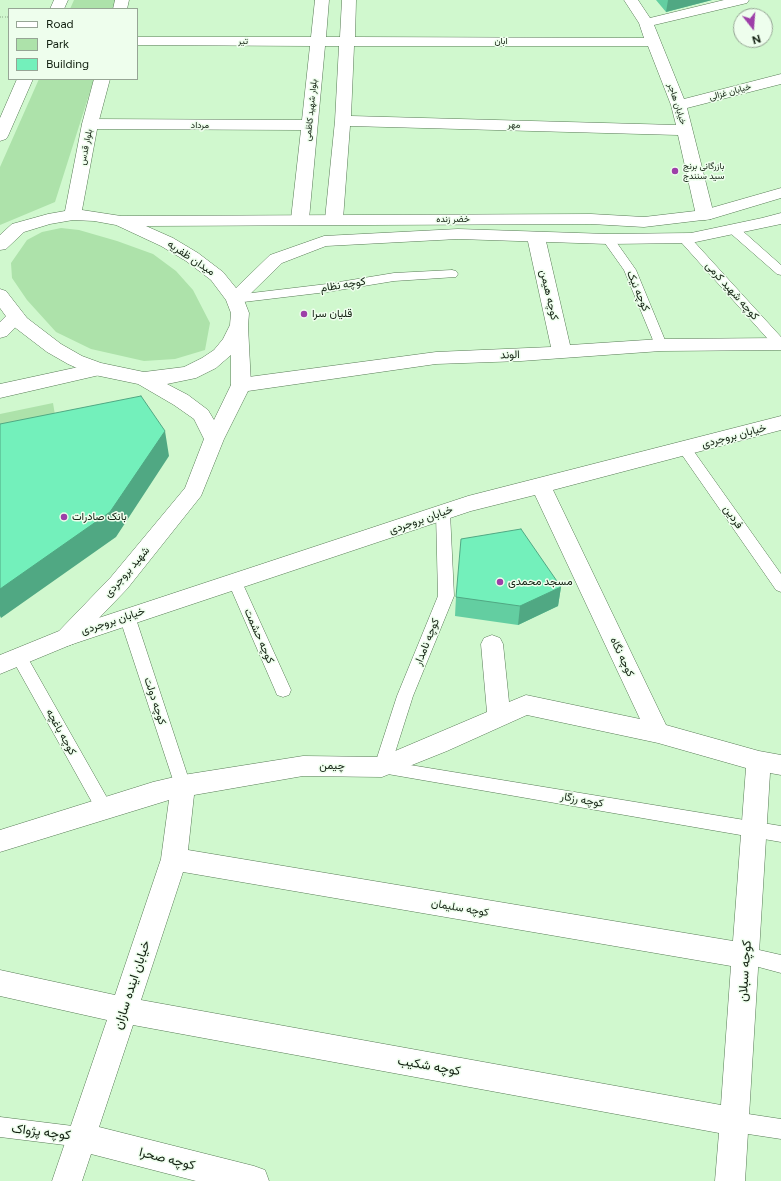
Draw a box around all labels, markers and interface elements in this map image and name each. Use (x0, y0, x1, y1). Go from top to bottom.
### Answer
legend (8, 8, 138, 80)
north arrow (733, 8, 773, 48)
text: Road (46, 17, 74, 31)
text: N (750, 32, 762, 46)
street label: تیر (238, 36, 248, 46)
street label: ابان (494, 36, 508, 46)
text: Park (46, 37, 69, 51)
text: Building (46, 57, 89, 71)
street label: بلوار شهید کاظمی (302, 79, 320, 141)
street label: خیابان غزالی (708, 81, 752, 103)
street label: خیابان هاجر (665, 82, 689, 126)
street label: مهر (508, 119, 520, 131)
street label: مرداد (191, 120, 209, 130)
street label: بلوار قدس (77, 128, 95, 166)
place label: بازرگانی برنج سید سنندج (683, 161, 724, 182)
marker: بازرگانی برنج سید سنندج (670, 166, 680, 176)
street label: خضر زنده (436, 214, 470, 224)
street label: میدان ظفریه (165, 237, 217, 279)
street label: کوچه شهید کرمی (702, 259, 762, 323)
street label: کوچه هیمن (537, 268, 561, 322)
street label: کوچه نیک (624, 269, 652, 313)
street label: کوچه نظام (319, 275, 367, 295)
place label: قلیان سرا (312, 307, 352, 321)
marker: قلیان سرا (299, 309, 309, 319)
street label: الوند (500, 348, 520, 362)
street label: خیابان بروجردی (700, 421, 768, 451)
street label: خیابان بروجردی (387, 503, 455, 537)
street label: فردین (720, 503, 746, 531)
place label: بانک صادرات (72, 510, 127, 524)
marker: بانک صادرات (59, 512, 69, 522)
street label: شهید بروجردی (101, 544, 153, 600)
place label: مسجد محمدی (508, 575, 572, 589)
marker: مسجد محمدی (495, 577, 505, 587)
street label: خیابان بروجردی (79, 604, 147, 638)
street label: کوچه حشمت (241, 606, 277, 666)
street label: کوچه نامدار (412, 617, 442, 667)
street label: کوچه نگاه (607, 635, 637, 679)
street label: کوچه دولت (141, 676, 169, 726)
street label: کوچه باغچه (43, 707, 79, 757)
street label: چیمن (319, 759, 345, 773)
street label: کوچه رزگار (559, 790, 605, 810)
street label: کوچه سلیمان (430, 896, 490, 920)
street label: خیابان اینده سازان (110, 938, 154, 1032)
street label: کوچه سبلان (735, 940, 755, 1002)
street label: کوچه شکیب (396, 1053, 462, 1079)
street label: کوچه پژواک (10, 1121, 72, 1143)
street label: کوچه صحرا (137, 1145, 197, 1173)

